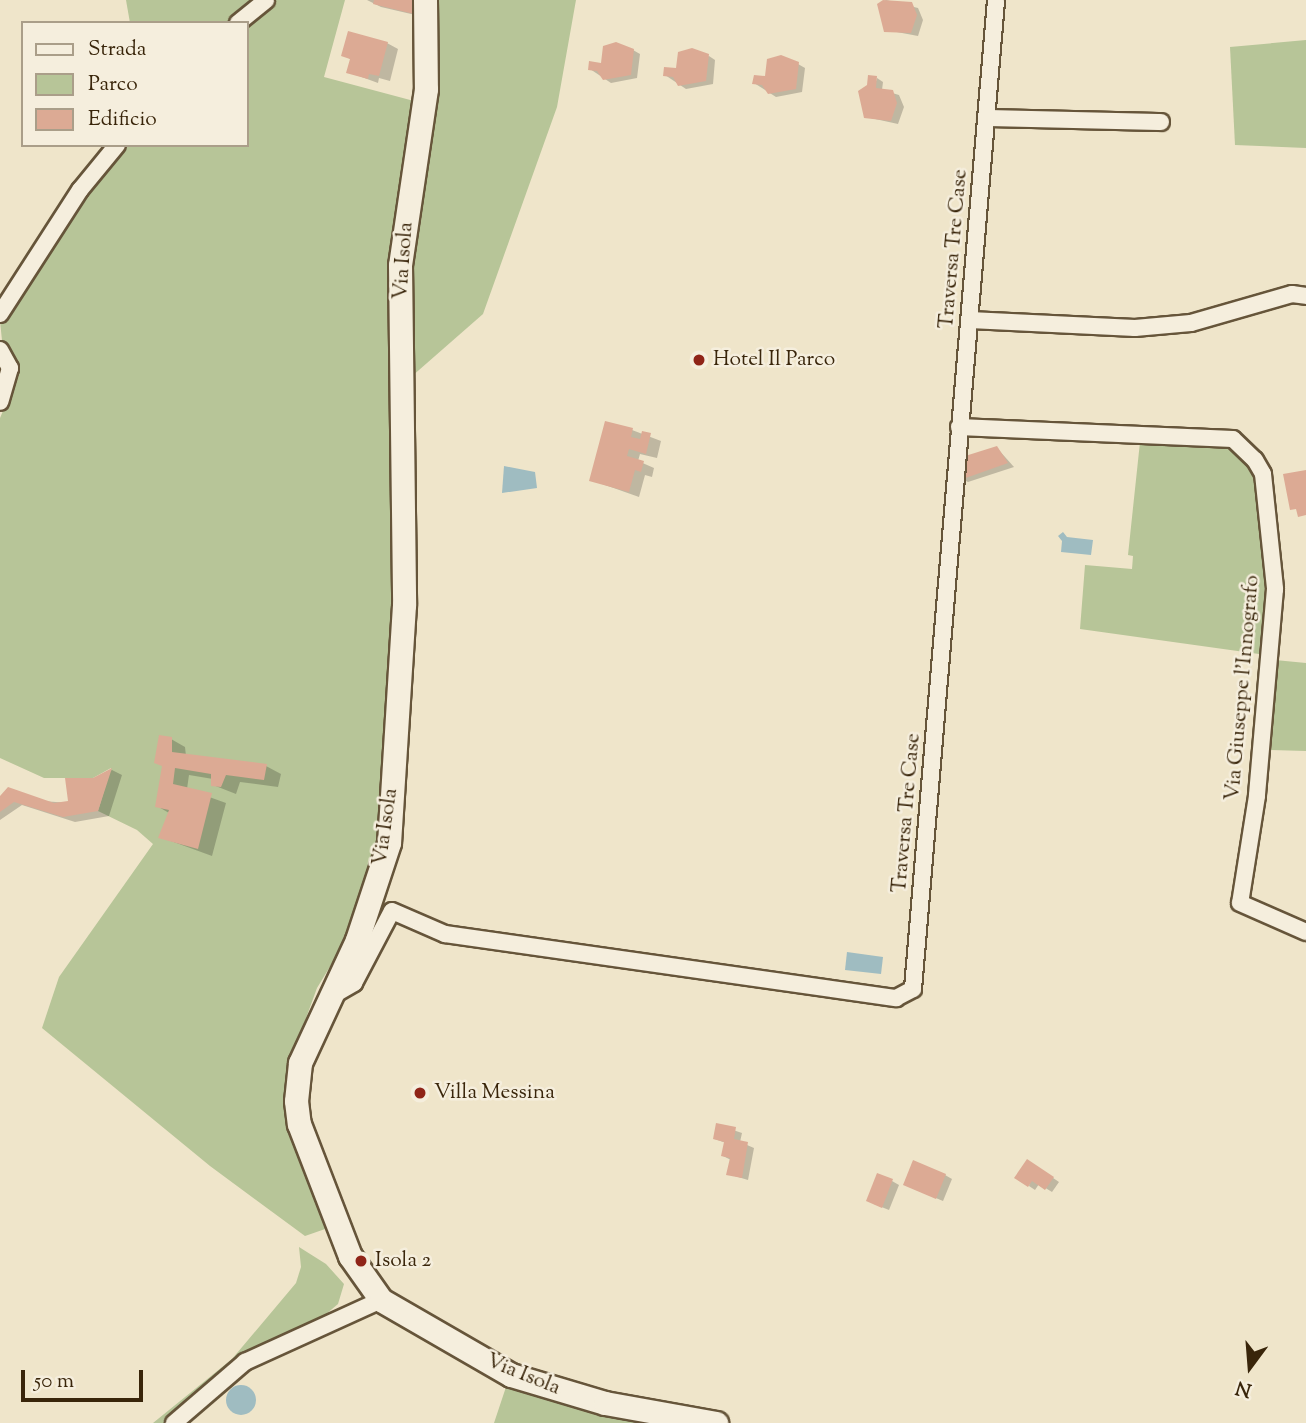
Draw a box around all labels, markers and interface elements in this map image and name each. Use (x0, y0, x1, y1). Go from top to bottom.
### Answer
legend (21, 21, 248, 147)
text: Strada (88, 35, 147, 65)
text: Parco (88, 70, 138, 100)
text: Edificio (88, 105, 157, 135)
street label: Traversa Tre Case (934, 168, 974, 330)
street label: Via Isola (389, 221, 419, 301)
place label: Hotel Il Parco (713, 347, 835, 373)
marker: Hotel Il Parco (691, 352, 707, 368)
street label: Via Giuseppe l'Innografo (1221, 574, 1265, 802)
street label: Traversa Tre Case (887, 732, 927, 894)
street label: Via Isola (368, 787, 404, 867)
place label: Villa Messina (434, 1080, 555, 1106)
marker: Villa Messina (412, 1085, 428, 1101)
place label: Isola 2 (375, 1248, 431, 1274)
marker: Isola 2 (353, 1253, 369, 1269)
north arrow (1215, 1332, 1285, 1402)
street label: Via Isola (482, 1349, 564, 1401)
scale bar (24, 1356, 147, 1400)
text: 50 m (34, 1367, 74, 1397)
text: N (1233, 1373, 1255, 1403)

